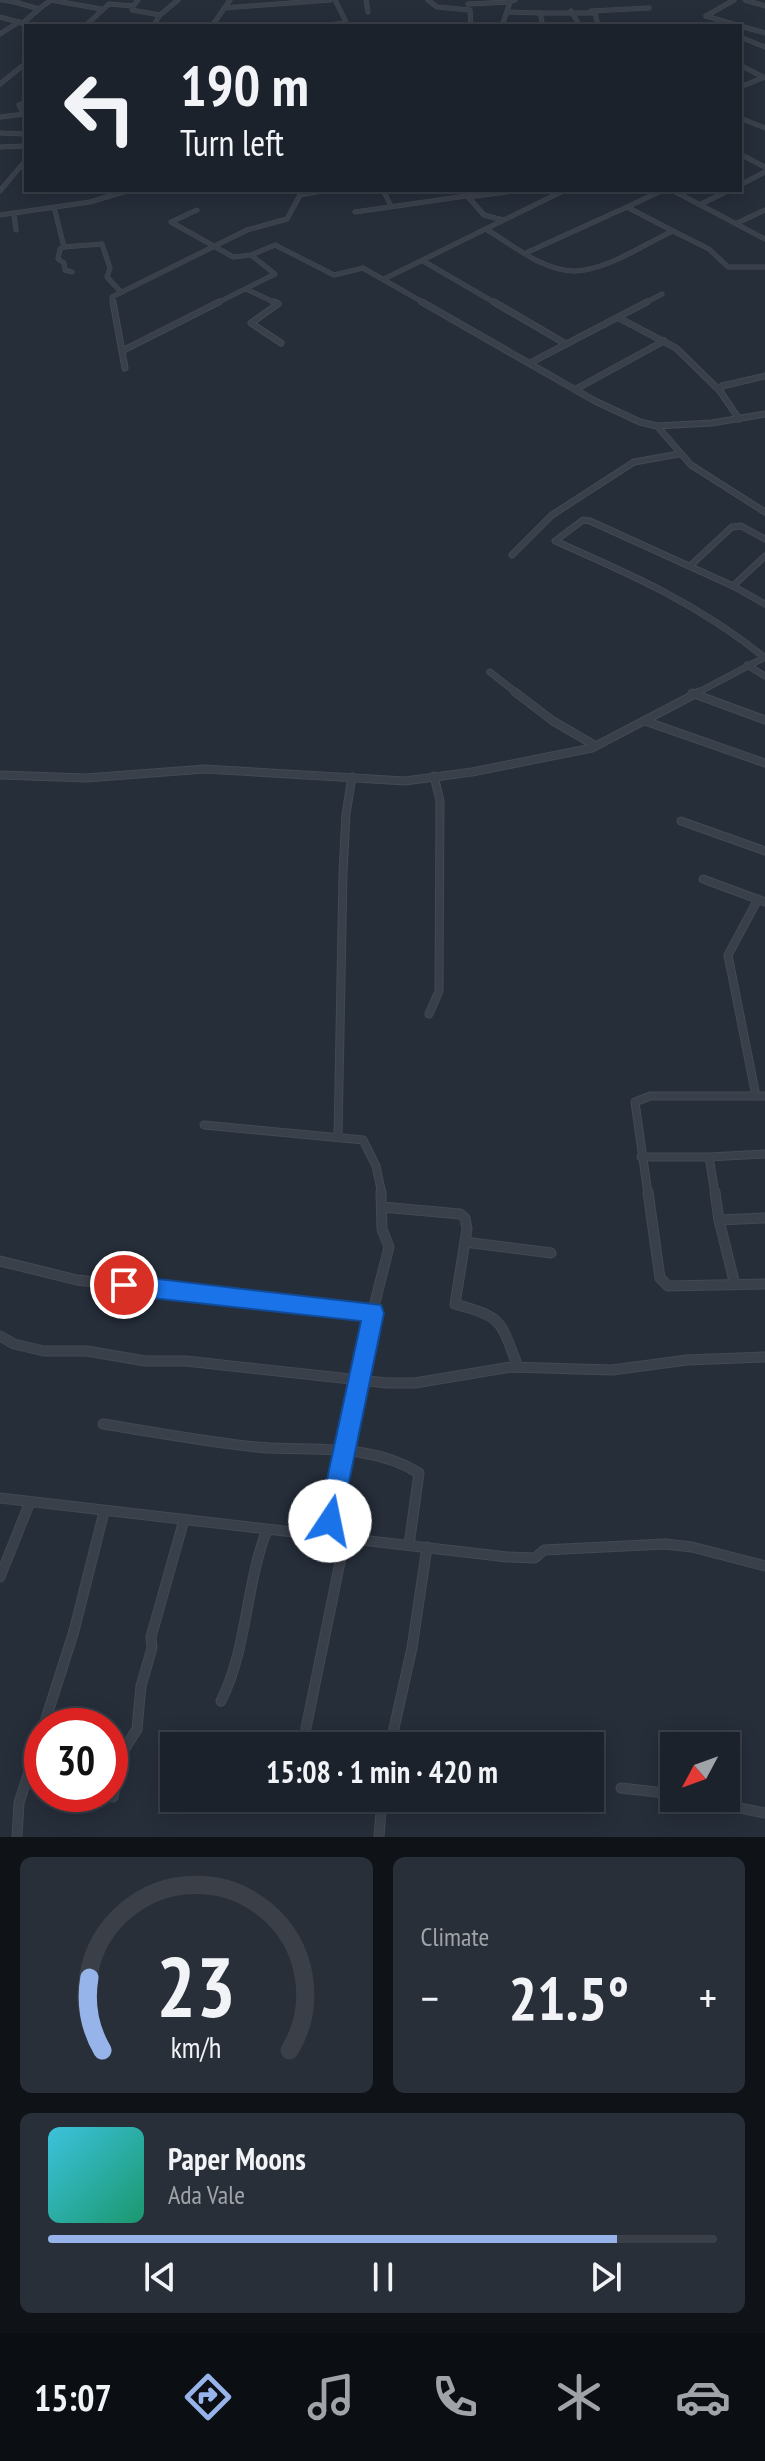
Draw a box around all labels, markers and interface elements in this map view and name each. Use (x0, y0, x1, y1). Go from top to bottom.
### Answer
text: 190 m (180, 49, 309, 121)
icon: left (48, 56, 152, 160)
text: Turn left (180, 119, 284, 166)
pin (90, 1251, 158, 1319)
icon: arrive (102, 1263, 146, 1307)
position arrow (288, 1479, 372, 1563)
speed limit sign: 30 (24, 1708, 128, 1812)
north arrow (660, 1732, 740, 1812)
map controls (660, 1732, 740, 1812)
text: 15:08 · 1 min · 420 m (266, 1752, 498, 1791)
text: Climate (421, 1920, 489, 1953)
text: 23 (156, 1932, 236, 2040)
text: 21.5° (508, 1959, 629, 2037)
text: − (421, 1969, 439, 2026)
text: + (699, 1969, 717, 2026)
text: km/h (171, 2029, 222, 2066)
text: Paper Moons (168, 2139, 306, 2178)
text: Ada Vale (168, 2178, 245, 2211)
icon: previous (138, 2255, 182, 2299)
icon: pause (361, 2255, 405, 2299)
icon: next (584, 2255, 628, 2299)
icon: directions (180, 2369, 236, 2425)
icon: music (303, 2369, 359, 2425)
icon: phone (427, 2369, 483, 2425)
icon: climate (551, 2369, 607, 2425)
icon: car (675, 2369, 731, 2425)
text: 15:07 (34, 2374, 112, 2421)

